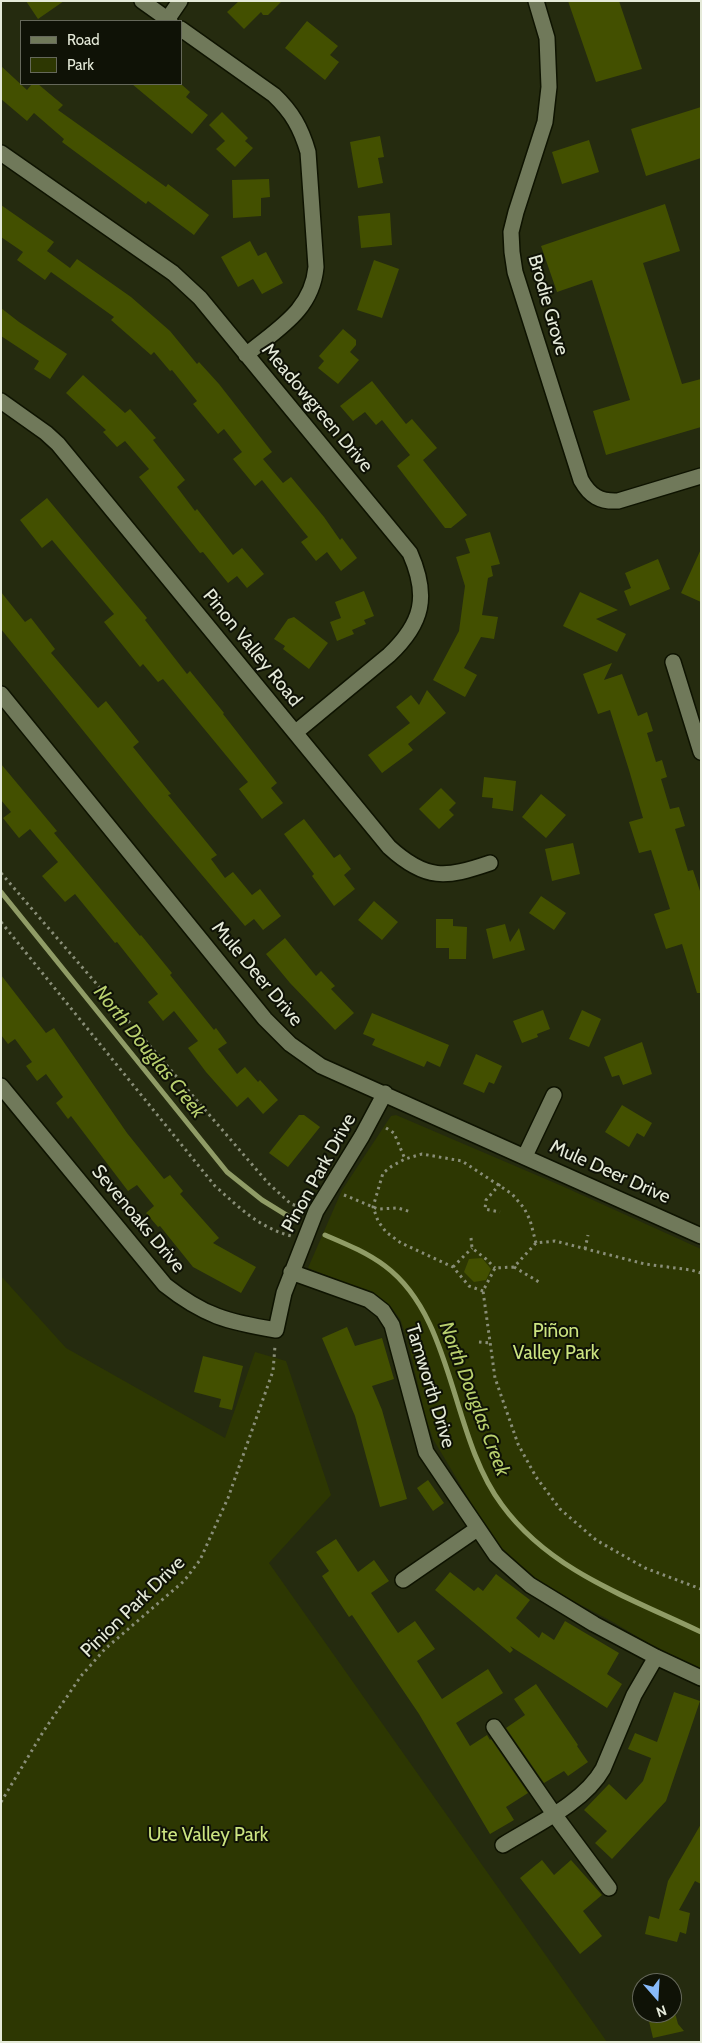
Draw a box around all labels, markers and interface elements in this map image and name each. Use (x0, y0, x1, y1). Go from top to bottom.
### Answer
legend (20, 20, 182, 85)
text: Road (67, 31, 100, 49)
text: Park (67, 56, 94, 74)
street label: Brodie Grove (523, 252, 573, 358)
street label: Meadowgreen Drive (257, 339, 377, 477)
street label: Pinon Valley Road (198, 585, 306, 711)
street label: Mule Deer Drive (207, 917, 307, 1031)
water label: North Douglas Creek (88, 981, 210, 1123)
street label: Pinon Park Drive (277, 1110, 361, 1236)
street label: Mule Deer Drive (546, 1135, 674, 1209)
street label: Sevenoaks Drive (86, 1161, 190, 1277)
water label: North Douglas Creek (433, 1318, 515, 1480)
park label: Piñon Valley Park (513, 1320, 599, 1364)
street label: Tamworth Drive (400, 1321, 460, 1451)
street label: Pinion Park Drive (76, 1552, 190, 1662)
park label: Ute Valley Park (148, 1824, 268, 1846)
north arrow (632, 1973, 682, 2023)
text: N (654, 2001, 669, 2021)

